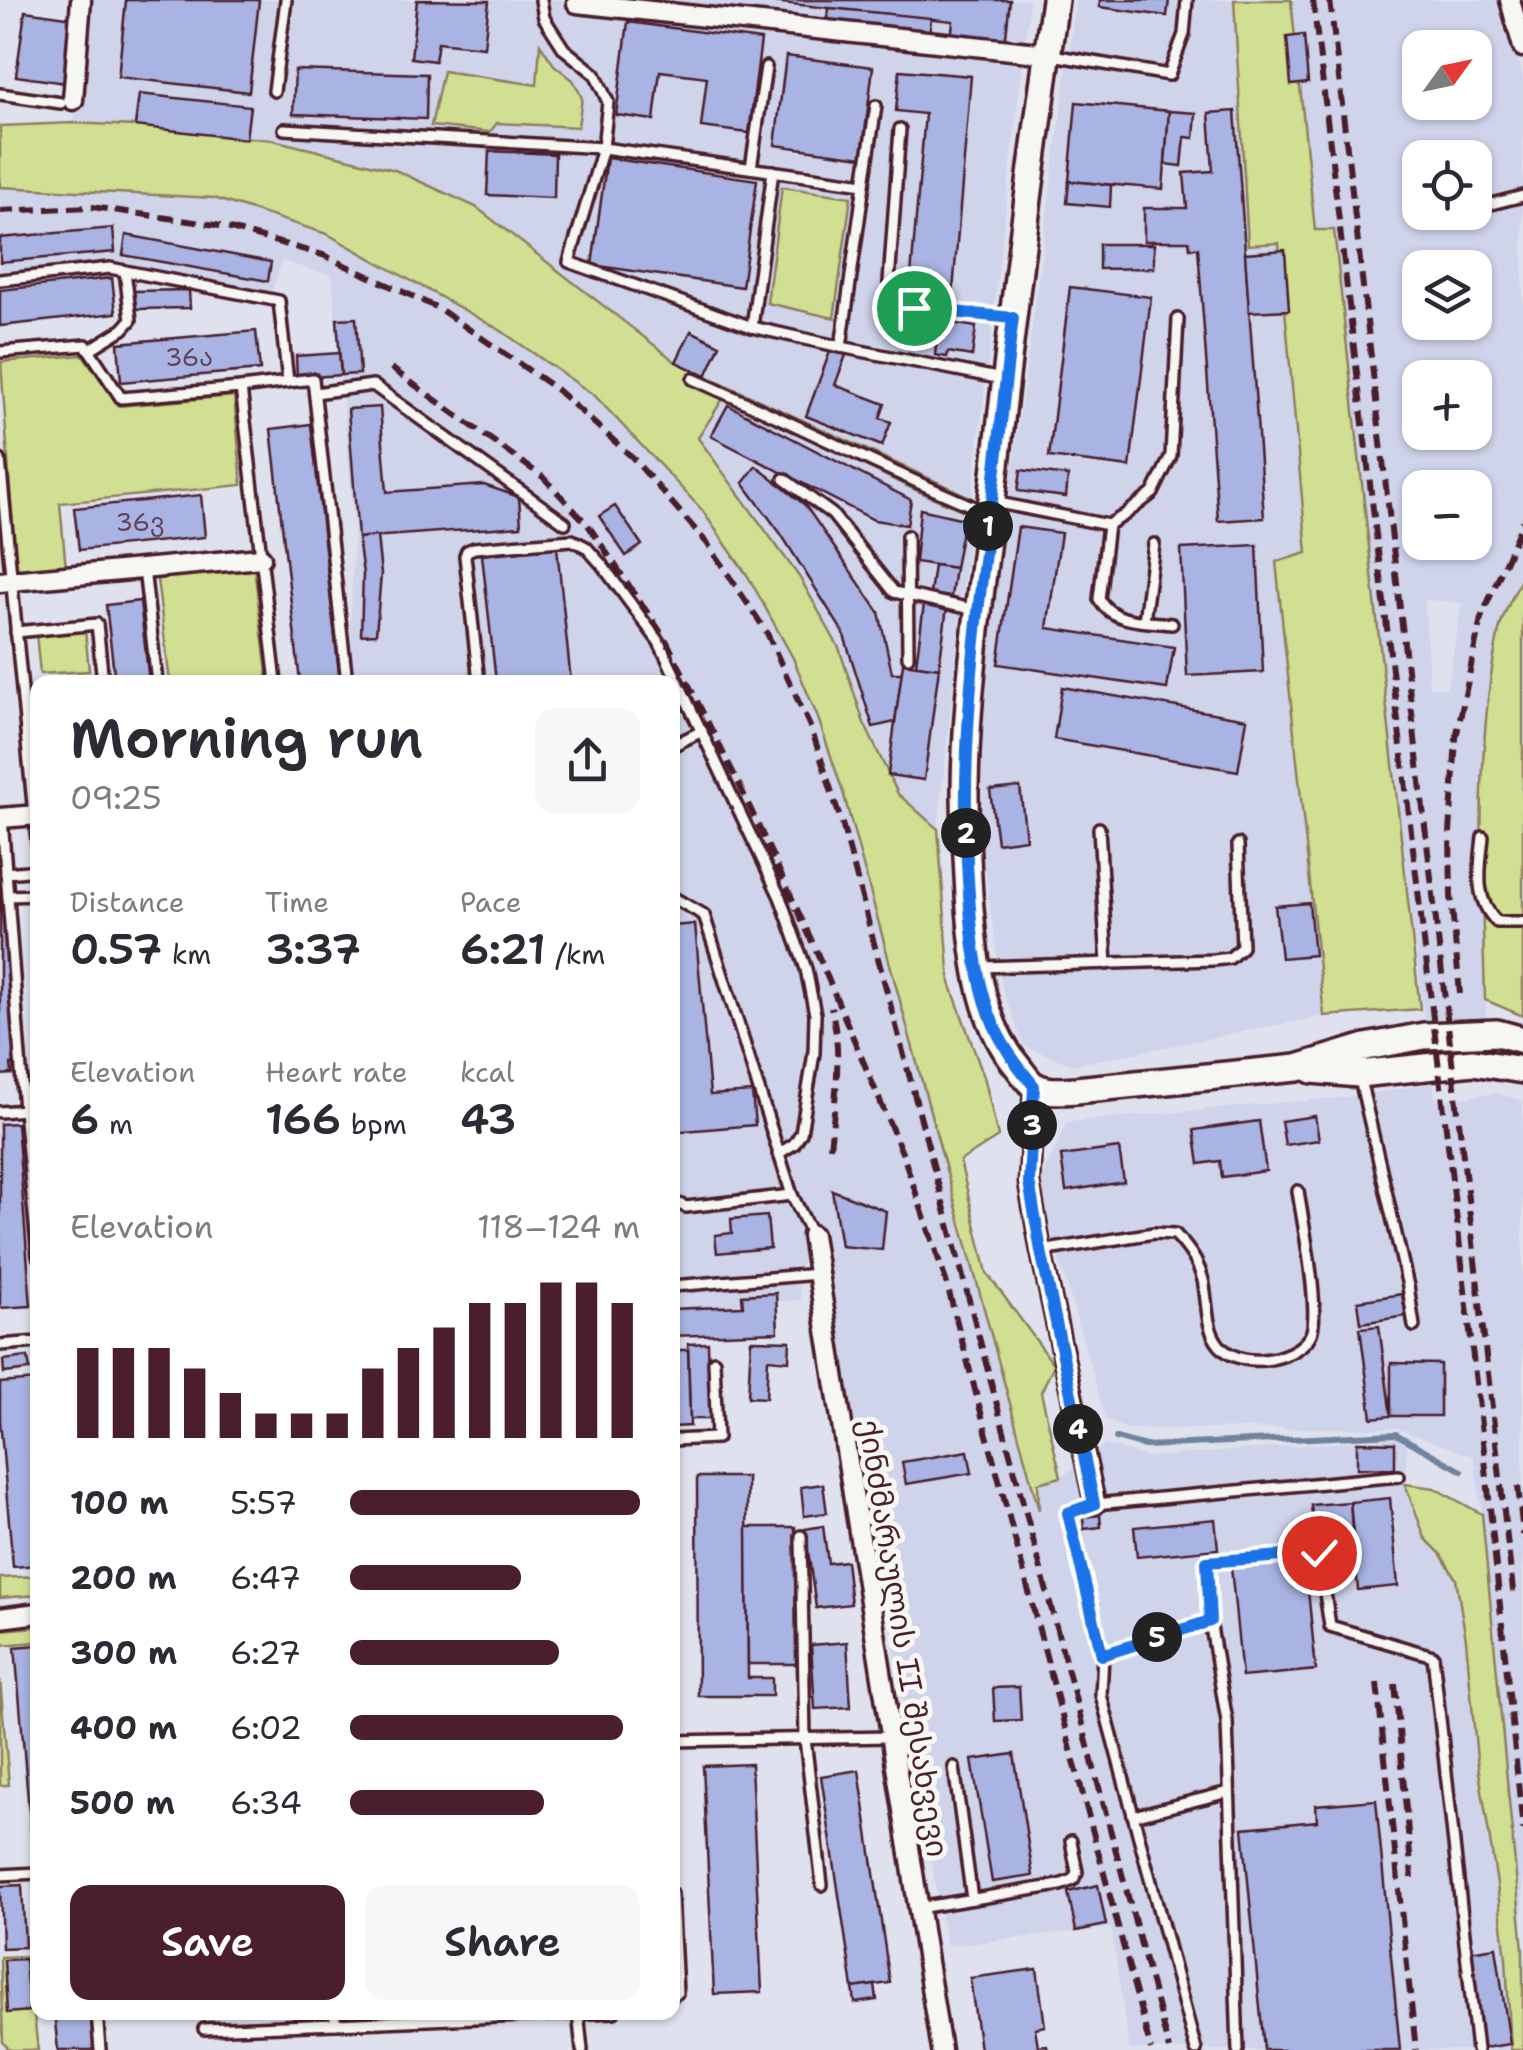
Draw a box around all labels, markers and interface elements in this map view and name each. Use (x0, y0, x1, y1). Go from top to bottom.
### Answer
north arrow (1402, 30, 1492, 120)
map controls (1402, 30, 1492, 560)
button: locate (1402, 140, 1492, 230)
button: layers (1402, 250, 1492, 340)
pin (872, 266, 957, 351)
icon: arrive (887, 281, 942, 336)
house number: 36ა (165, 340, 213, 374)
button: + (1402, 360, 1492, 450)
button: − (1402, 470, 1492, 560)
pin: 1 (963, 501, 1013, 551)
house number: 36ვ (116, 505, 164, 539)
text: 1 (982, 507, 994, 545)
text: Morning run (70, 701, 423, 775)
button: share (535, 708, 640, 813)
text: 09:25 (70, 776, 162, 819)
pin: 2 (941, 808, 991, 858)
text: 2 (956, 814, 976, 852)
text: Distance (70, 883, 185, 921)
text: Time (265, 883, 329, 921)
text: Pace (460, 883, 522, 921)
text: 0.57 (70, 921, 162, 977)
text: 3:37 (265, 921, 361, 977)
text: 6:21 (460, 921, 546, 977)
text: km (162, 935, 211, 973)
text: /km (546, 935, 605, 973)
text: Elevation (70, 1053, 195, 1091)
text: Heart rate (265, 1053, 408, 1091)
text: kcal (460, 1053, 514, 1091)
text: 6 (70, 1091, 99, 1147)
text: 166 (265, 1091, 341, 1147)
text: 43 (460, 1091, 516, 1147)
pin: 3 (1007, 1100, 1057, 1150)
text: m (99, 1105, 133, 1143)
text: bpm (341, 1105, 407, 1143)
text: 3 (1022, 1106, 1042, 1144)
text: Elevation (70, 1205, 213, 1248)
text: 118–124 m (477, 1205, 640, 1248)
pin: 4 (1053, 1404, 1103, 1454)
text: 4 (1068, 1410, 1088, 1448)
street label: ქინძმარაულის II შესახვევი (849, 1416, 958, 1860)
text: 100 m (70, 1481, 169, 1524)
text: 5:57 (230, 1481, 297, 1524)
pin (1277, 1511, 1362, 1596)
icon: check (1292, 1526, 1347, 1581)
text: 200 m (70, 1556, 177, 1599)
text: 6:47 (230, 1556, 301, 1599)
pin: 5 (1132, 1612, 1182, 1662)
text: 5 (1148, 1618, 1166, 1656)
text: 300 m (70, 1631, 177, 1674)
text: 6:27 (230, 1631, 301, 1674)
text: 400 m (70, 1706, 177, 1749)
text: 6:02 (230, 1706, 302, 1749)
text: 500 m (70, 1781, 175, 1824)
text: 6:34 (230, 1781, 302, 1824)
button: Save (70, 1885, 345, 2000)
button: Share (365, 1885, 640, 2000)

